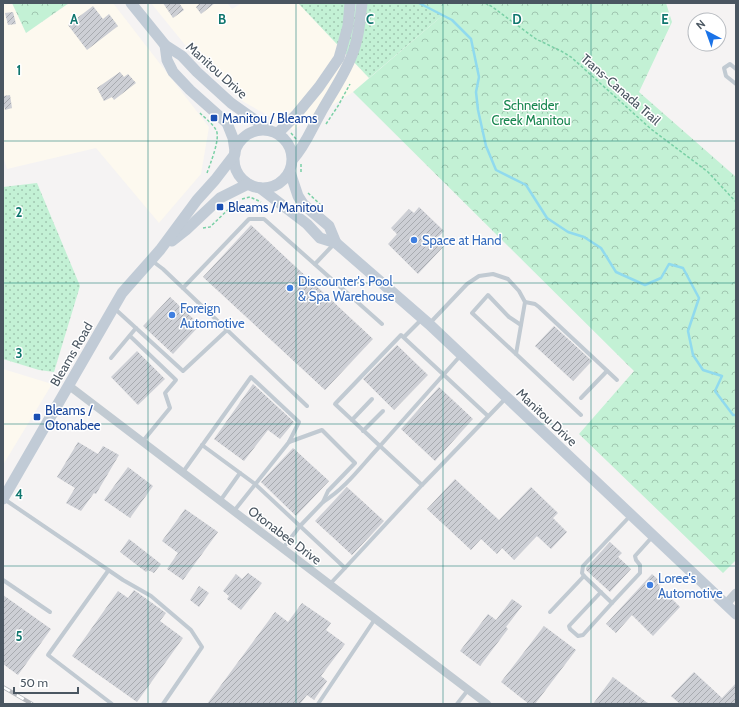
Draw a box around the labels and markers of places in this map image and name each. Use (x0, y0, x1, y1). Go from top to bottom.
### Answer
place label: Manitou / Bleams (222, 110, 318, 126)
marker: Manitou / Bleams (209, 113, 219, 123)
place label: Bleams / Manitou (228, 199, 324, 215)
marker: Bleams / Manitou (215, 202, 225, 212)
place label: Space at Hand (422, 232, 502, 248)
marker: Space at Hand (409, 235, 419, 245)
place label: Discounter's Pool & Spa Warehouse (298, 273, 395, 304)
marker: Discounter's Pool & Spa Warehouse (285, 283, 295, 293)
place label: Foreign Automotive (180, 300, 245, 331)
marker: Foreign Automotive (167, 310, 177, 320)
place label: Bleams / Otonabee (45, 402, 101, 433)
marker: Bleams / Otonabee (32, 412, 42, 422)
place label: Loree's Automotive (658, 570, 723, 601)
marker: Loree's Automotive (645, 580, 655, 590)

